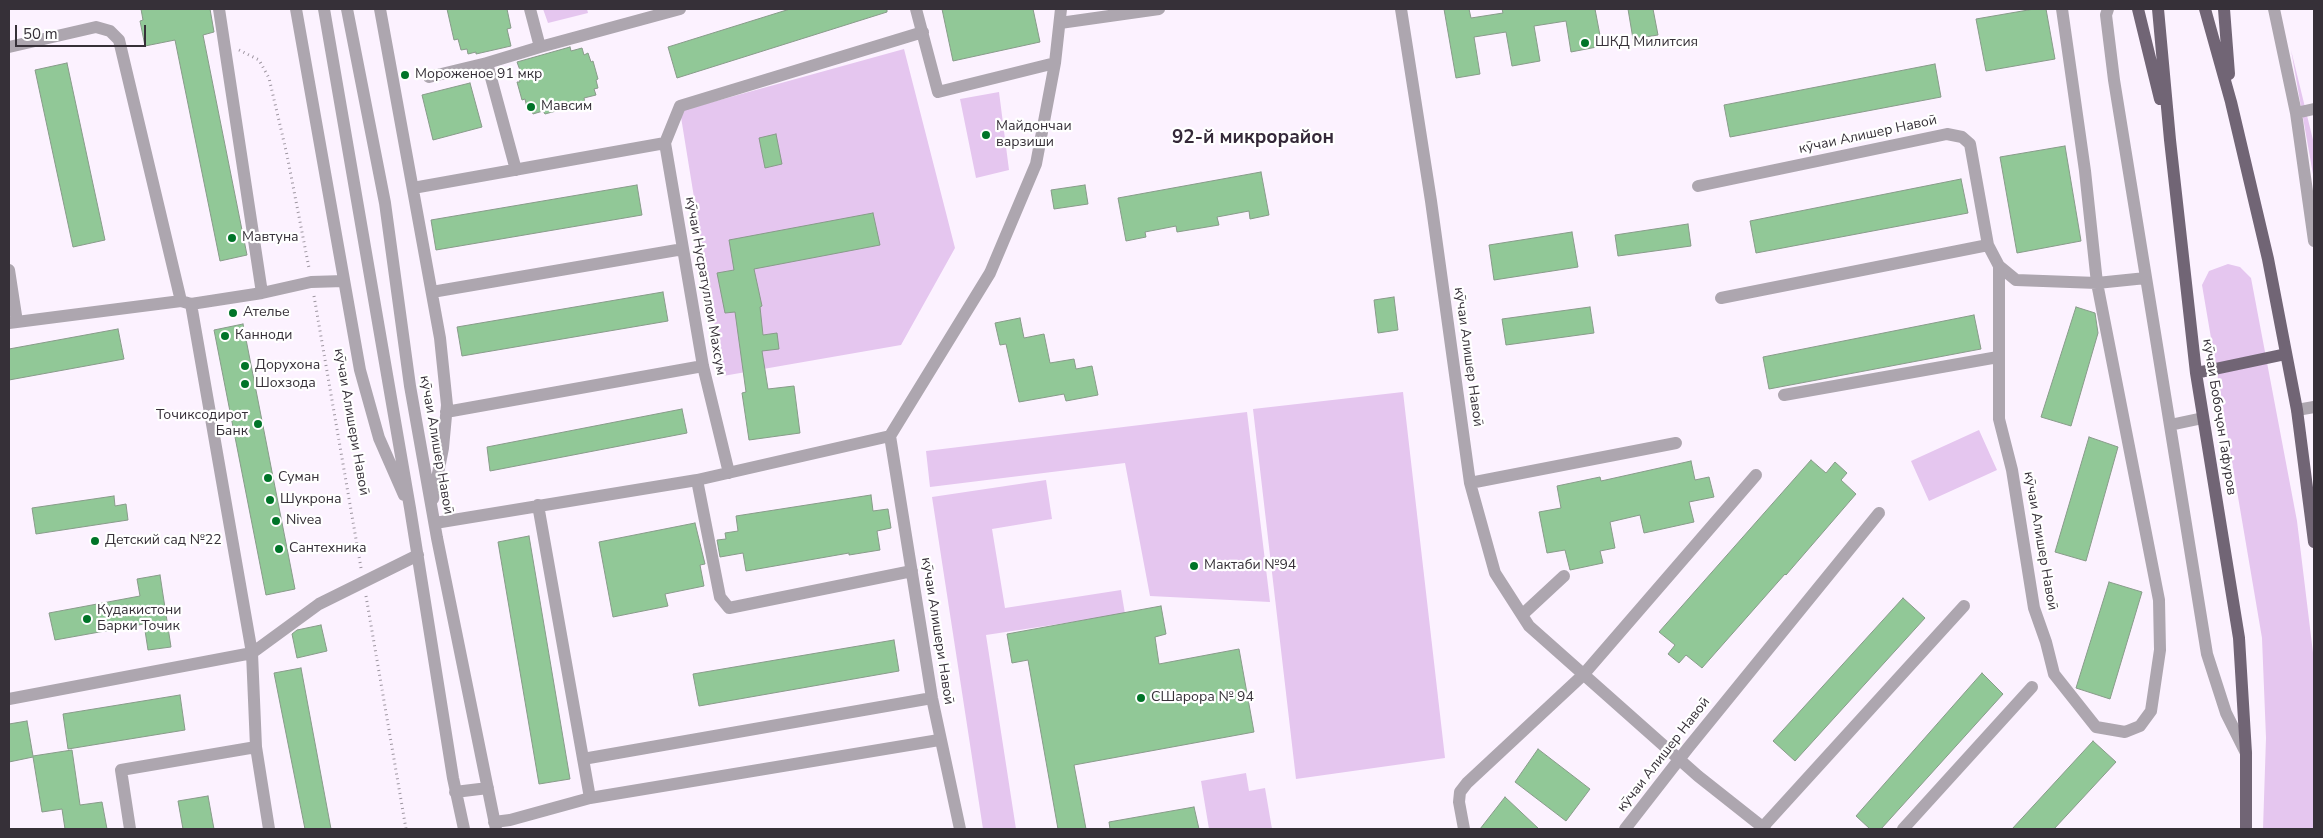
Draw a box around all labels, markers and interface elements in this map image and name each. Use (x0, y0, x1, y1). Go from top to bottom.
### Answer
scale bar (18, 15, 149, 47)
text: 50 m (23, 24, 58, 44)
place label: ШКД Милитсия (1595, 35, 1698, 51)
marker: ШКД Милитсия (1579, 37, 1591, 49)
place label: Мороженое 91 мкр (415, 67, 542, 83)
marker: Мороженое 91 мкр (399, 69, 411, 81)
place label: Мавсим (541, 99, 592, 115)
marker: Мавсим (525, 101, 537, 113)
street label: кӯчаи Алишер Навоӣ (1797, 112, 1939, 158)
place label: Майдончаи варзиши (996, 119, 1072, 152)
district label: 92-й микрорайон (1172, 127, 1334, 149)
marker: Майдончаи варзиши (980, 129, 992, 141)
street label: кӯчаи Нусратуллои Махсум (681, 195, 729, 377)
place label: Мавтуна (242, 230, 299, 246)
marker: Мавтуна (226, 232, 238, 244)
street label: кӯчаи Алишер Навоӣ (1450, 286, 1486, 428)
place label: Ателье (243, 305, 290, 321)
marker: Ателье (227, 307, 239, 319)
place label: Канноди (235, 328, 292, 344)
marker: Канноди (219, 330, 231, 342)
street label: кӯчаи Бобоҷон Гафуров (2198, 338, 2240, 496)
street label: кӯчаи Алишери Навоӣ (330, 347, 372, 497)
place label: Дорухона (255, 358, 320, 374)
marker: Дорухона (239, 360, 251, 372)
street label: кӯчаи Алишер Навоӣ (416, 374, 456, 516)
place label: Шохзода (255, 376, 316, 392)
marker: Шохзода (239, 378, 251, 390)
place label: Точиксодирот Банк (156, 408, 248, 441)
marker: Точиксодирот Банк (252, 418, 264, 430)
place label: Суман (278, 470, 320, 486)
street label: кӯчаи Алишер Навоӣ (2020, 470, 2060, 612)
marker: Суман (262, 472, 274, 484)
place label: Шукрона (280, 492, 341, 508)
marker: Шукрона (264, 494, 276, 506)
place label: Nivea (286, 513, 322, 529)
marker: Nivea (270, 515, 282, 527)
place label: Детский сад №22 (105, 533, 222, 549)
marker: Детский сад №22 (89, 535, 101, 547)
place label: Сантехника (289, 541, 366, 557)
marker: Сантехника (273, 543, 285, 555)
street label: кӯчаи Алишери Навоӣ (917, 556, 957, 706)
place label: Мактаби №94 (1204, 558, 1296, 574)
marker: Мактаби №94 (1188, 560, 1200, 572)
place label: Кудакистони Барки Точик (97, 603, 181, 636)
marker: Кудакистони Барки Точик (81, 613, 93, 625)
place label: СШарора № 94 (1151, 690, 1254, 706)
marker: СШарора № 94 (1135, 692, 1147, 704)
street label: кӯчаи Алишер Навоӣ (1614, 694, 1714, 816)

